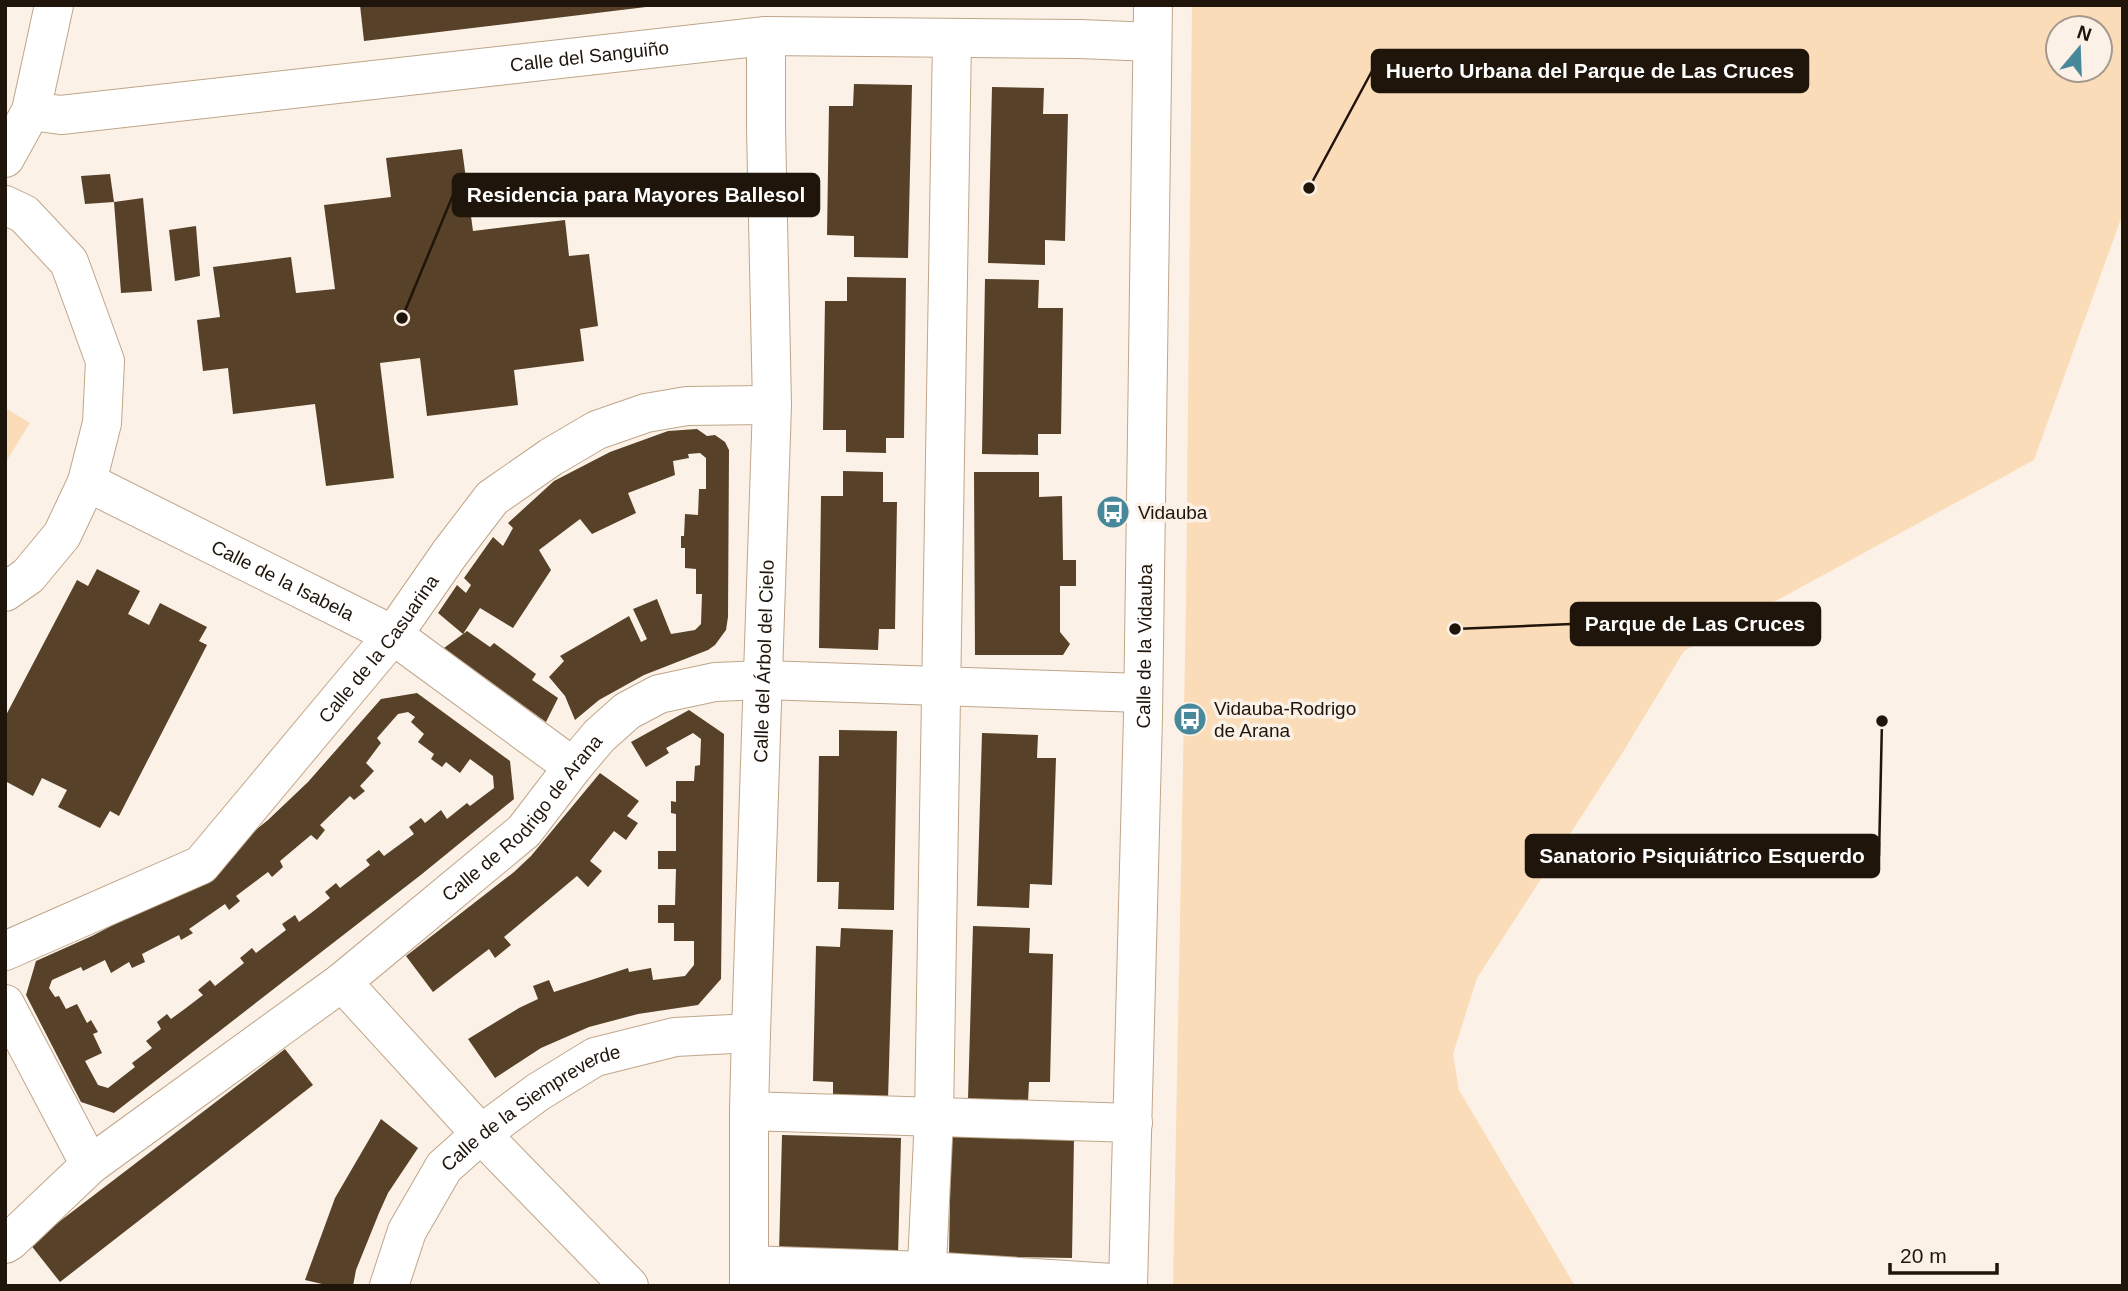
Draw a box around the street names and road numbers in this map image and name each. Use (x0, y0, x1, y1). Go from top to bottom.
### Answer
street label: Calle del Sanguiño (509, 36, 670, 75)
street label: Calle de la Isabela (208, 536, 358, 625)
street label: Calle del Árbol del Cielo (750, 559, 777, 763)
street label: Calle de la Vidauba (1132, 563, 1156, 729)
street label: Calle de la Casuarina (314, 570, 443, 727)
street label: Calle de Rodrigo de Arana (438, 730, 606, 905)
street label: Calle de la Siempreverde (437, 1041, 622, 1175)

